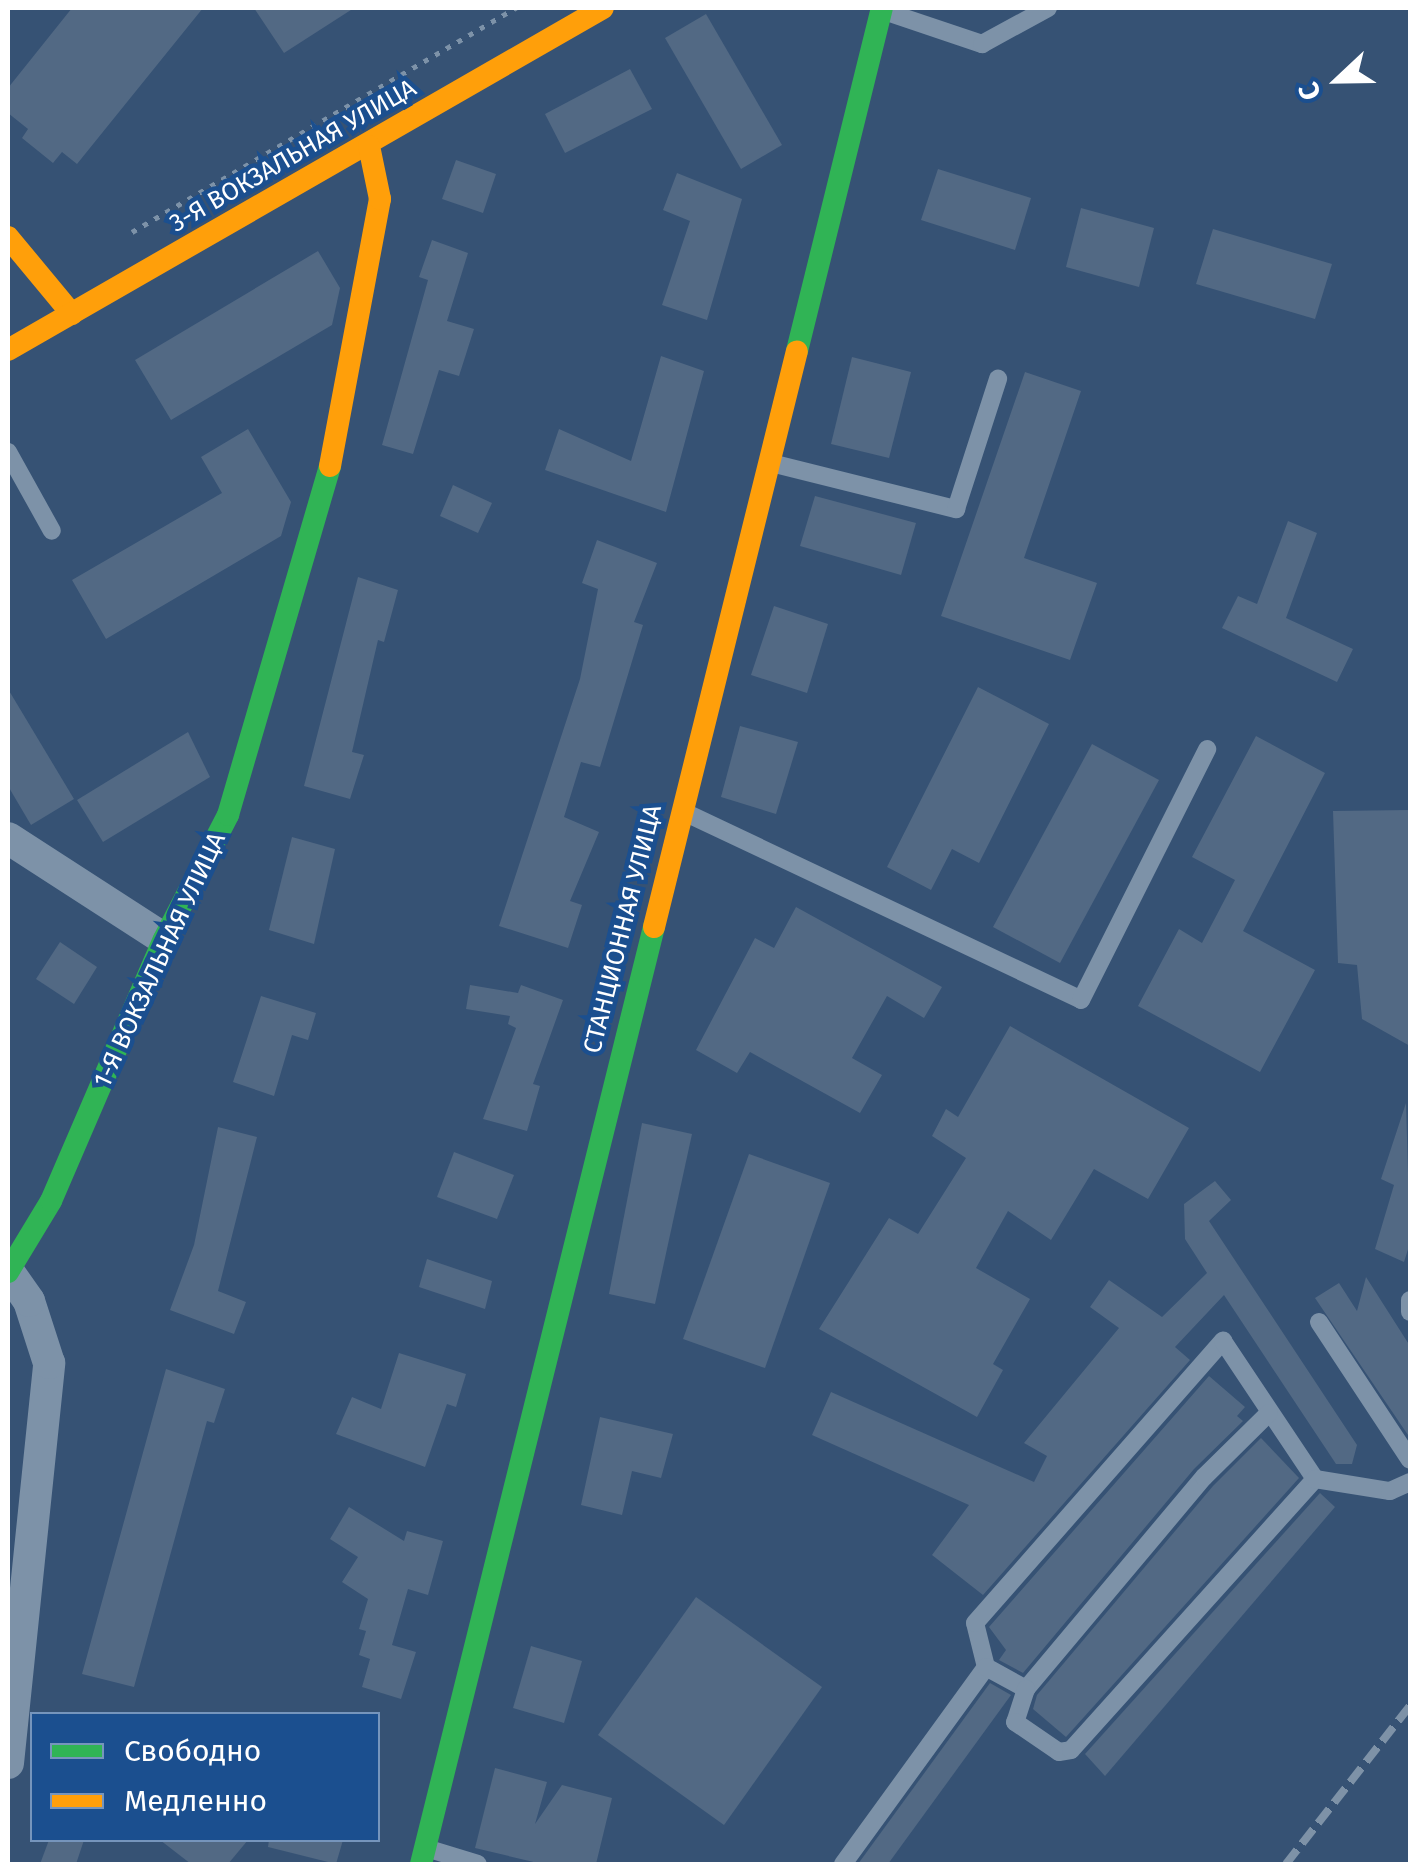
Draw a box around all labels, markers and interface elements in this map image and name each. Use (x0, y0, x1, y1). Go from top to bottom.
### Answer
north arrow (1288, 30, 1388, 130)
street label: 3-Я ВОКЗАЛЬНАЯ УЛИЦА (164, 73, 422, 239)
text: С (1291, 78, 1328, 105)
street label: СТАНЦИОННАЯ УЛИЦА (578, 802, 668, 1056)
street label: 1-Я ВОКЗАЛЬНАЯ УЛИЦА (88, 828, 232, 1092)
legend (30, 1712, 380, 1842)
text: Свободно (124, 1733, 261, 1769)
text: Медленно (124, 1783, 267, 1819)

